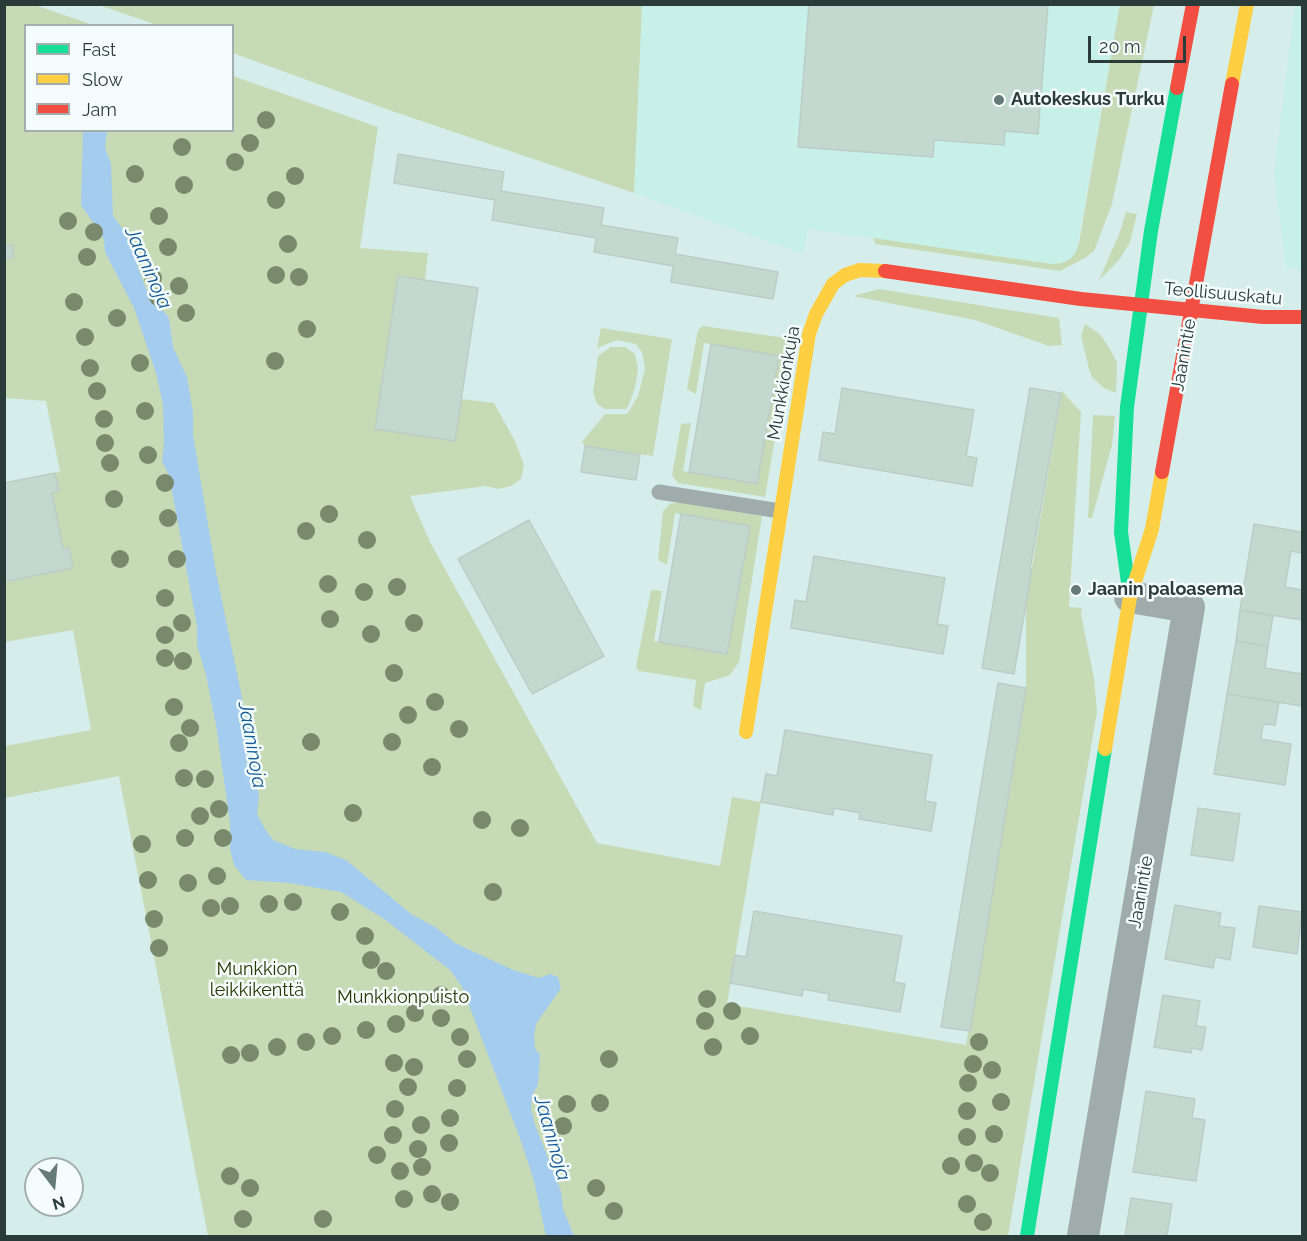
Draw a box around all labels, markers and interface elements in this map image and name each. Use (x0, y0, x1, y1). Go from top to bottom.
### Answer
legend (24, 24, 234, 132)
scale bar (1091, 24, 1188, 62)
text: 20 m (1099, 36, 1141, 57)
text: Fast (82, 39, 116, 60)
text: Slow (82, 69, 123, 90)
place label: Autokeskus Turku (1011, 89, 1165, 111)
marker: Autokeskus Turku (992, 93, 1006, 107)
text: Jam (82, 99, 117, 120)
water label: Jaaninoja (119, 223, 177, 313)
street label: Teollisuuskatu (1163, 278, 1283, 310)
street label: Jaanintie (1167, 317, 1201, 393)
street label: Munkkionkuja (763, 324, 805, 442)
place label: Jaanin paloasema (1088, 579, 1243, 601)
marker: Jaanin paloasema (1069, 583, 1083, 597)
water label: Jaaninoja (233, 700, 271, 790)
street label: Jaanintie (1124, 854, 1158, 930)
park label: Munkkion leikkikenttä (210, 959, 304, 1002)
park label: Munkkionpuisto (337, 987, 469, 1009)
water label: Jaaninoja (528, 1093, 576, 1183)
north arrow (24, 1157, 84, 1217)
text: N (50, 1192, 67, 1214)

